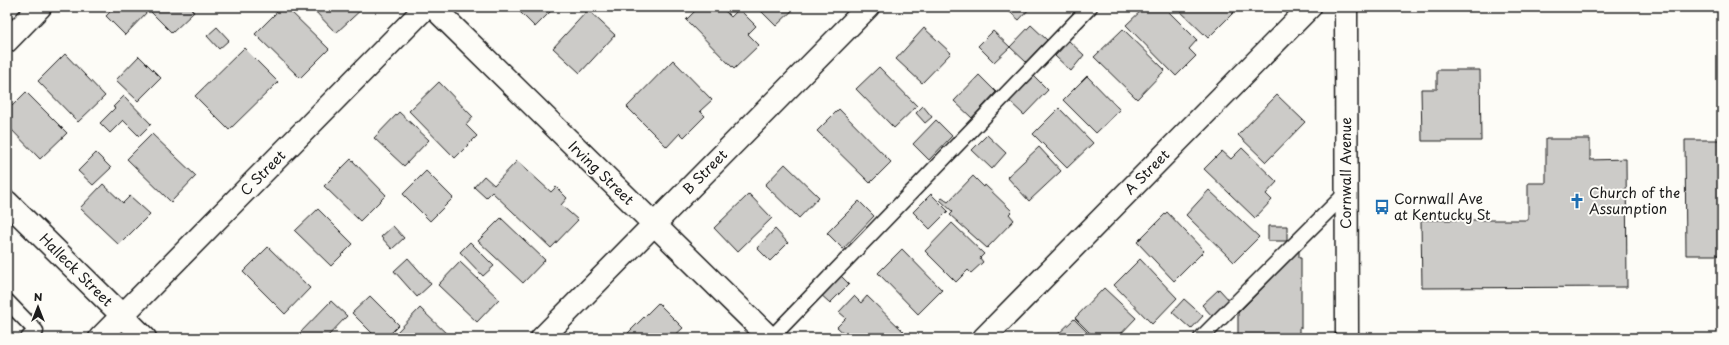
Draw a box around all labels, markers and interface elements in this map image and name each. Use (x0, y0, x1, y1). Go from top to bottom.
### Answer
street label: Cornwall Avenue (1335, 117, 1356, 229)
street label: Irving Street (564, 136, 639, 210)
street label: B Street (677, 144, 732, 199)
street label: A Street (1119, 144, 1174, 199)
street label: C Street (235, 145, 290, 200)
place label: Church of the Assumption (1589, 182, 1680, 219)
place label: Cornwall Ave at Kentucky St (1394, 188, 1491, 225)
church icon: Church of the Assumption (1568, 192, 1586, 210)
bus stop icon: Cornwall Ave at Kentucky St (1373, 198, 1391, 216)
street label: Halleck Street (35, 228, 118, 311)
north arrow (18, 287, 58, 327)
text: N (34, 288, 43, 305)

